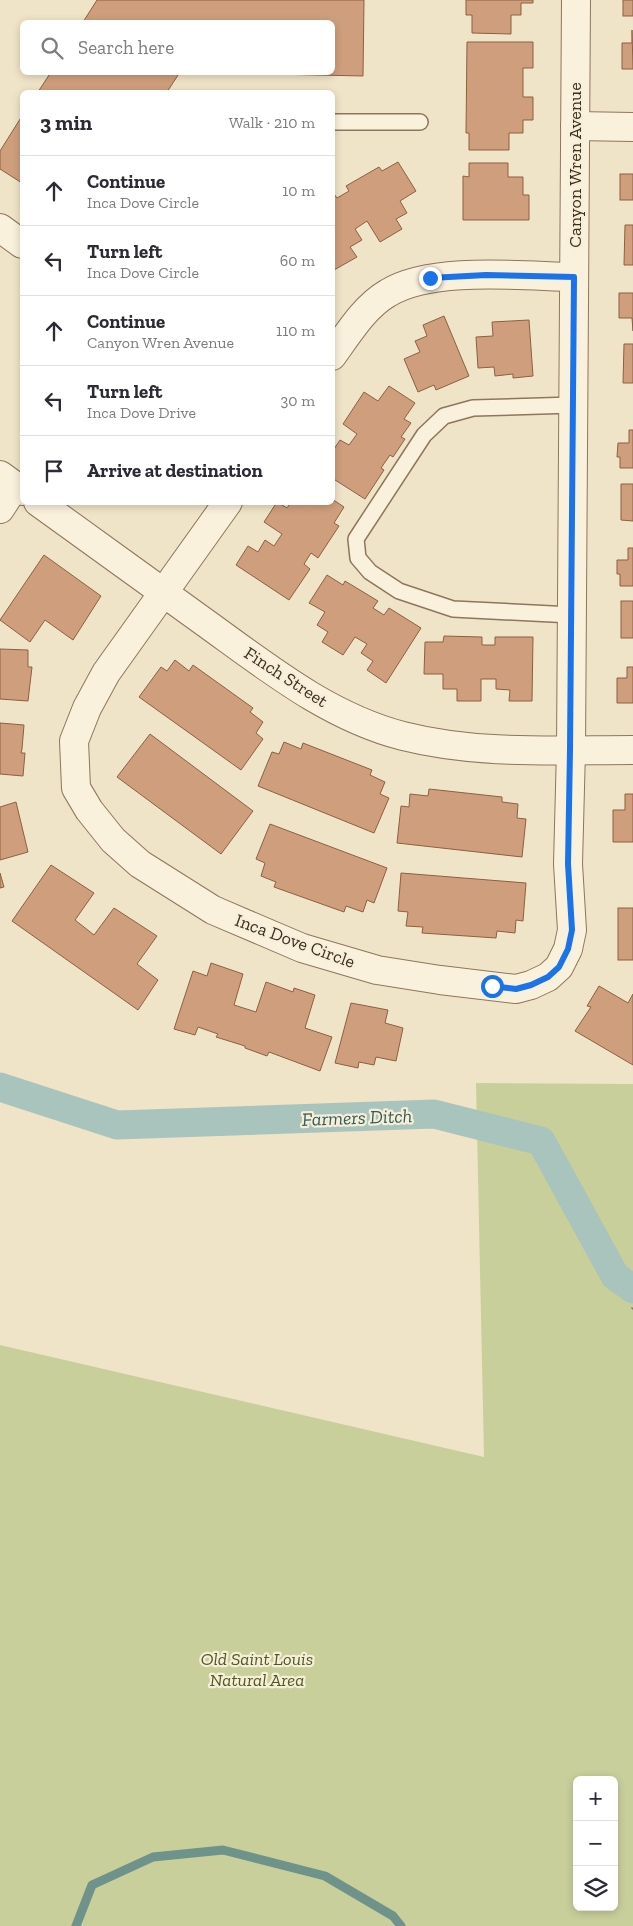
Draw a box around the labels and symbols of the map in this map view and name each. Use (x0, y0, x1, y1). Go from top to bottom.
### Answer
street label: Canyon Wren Avenue (564, 82, 586, 248)
route end (419, 267, 442, 290)
street label: Finch Street (240, 642, 332, 712)
street label: Inca Dove Circle (232, 909, 358, 973)
route start (481, 975, 504, 998)
water label: Farmers Ditch (301, 1104, 413, 1131)
park label: Old Saint Louis Natural Area (201, 1648, 313, 1691)

